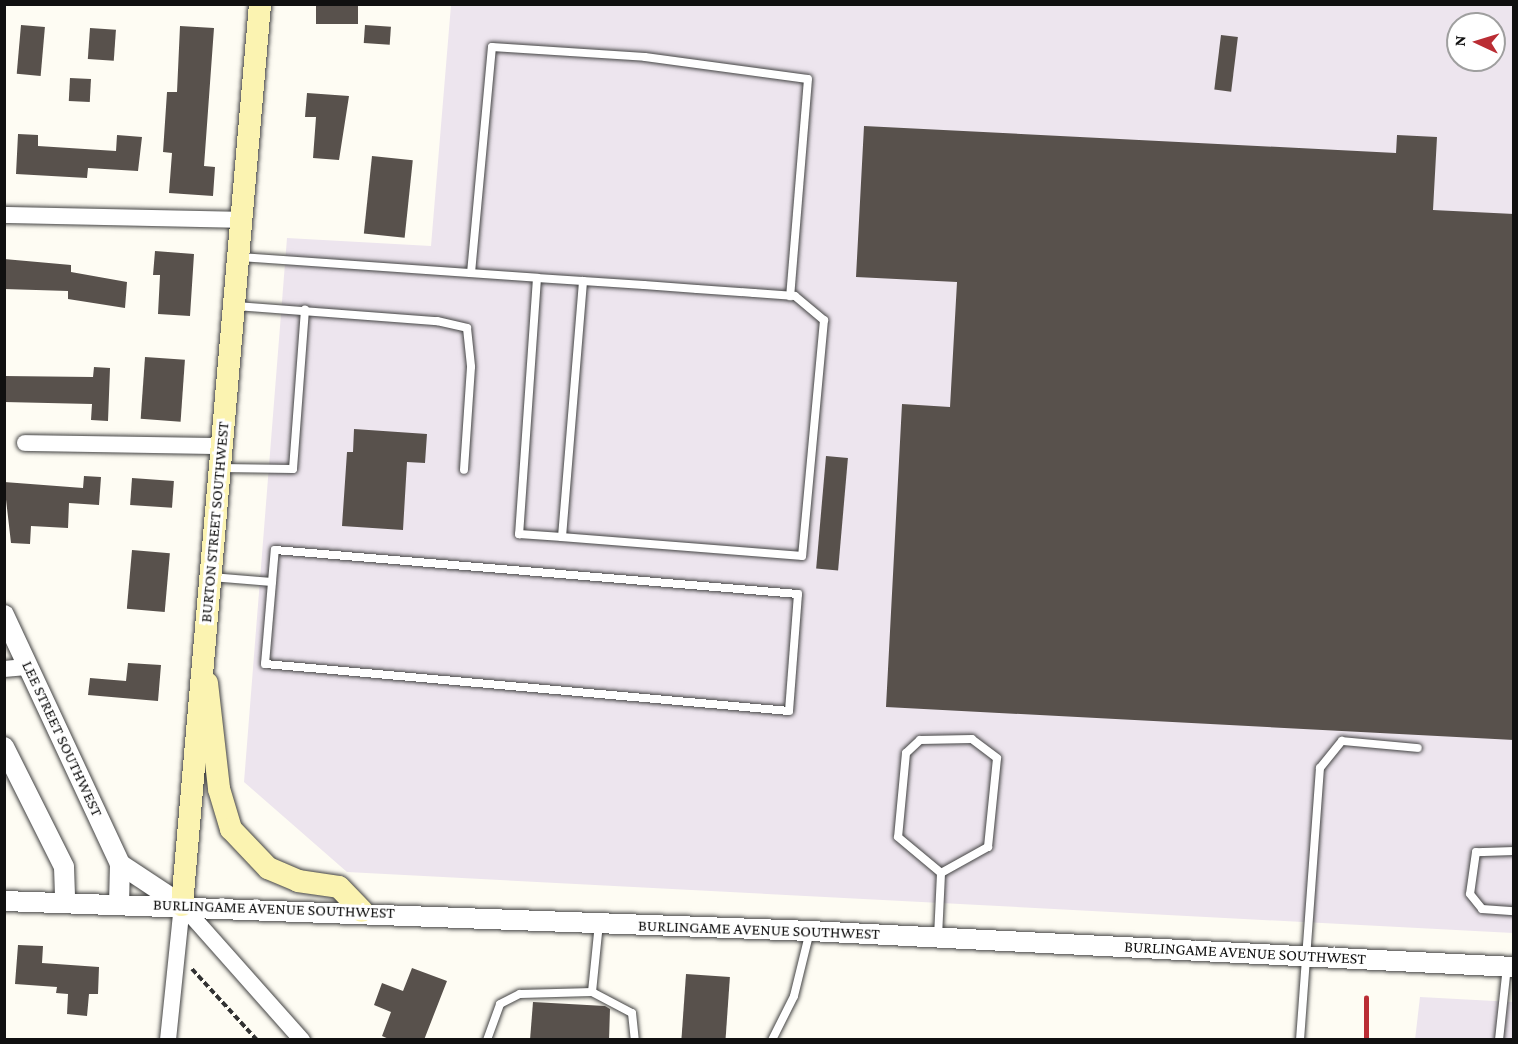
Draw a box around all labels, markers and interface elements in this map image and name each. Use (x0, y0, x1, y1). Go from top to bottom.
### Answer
north arrow (1446, 12, 1506, 72)
text: N (1451, 35, 1468, 47)
street label: BURTON STREET SOUTHWEST (197, 421, 233, 623)
street label: LEE STREET SOUTHWEST (17, 658, 107, 820)
street label: BURLINGAME AVENUE SOUTHWEST (153, 895, 395, 923)
street label: BURLINGAME AVENUE SOUTHWEST (638, 916, 880, 944)
street label: BURLINGAME AVENUE SOUTHWEST (1124, 937, 1366, 969)

